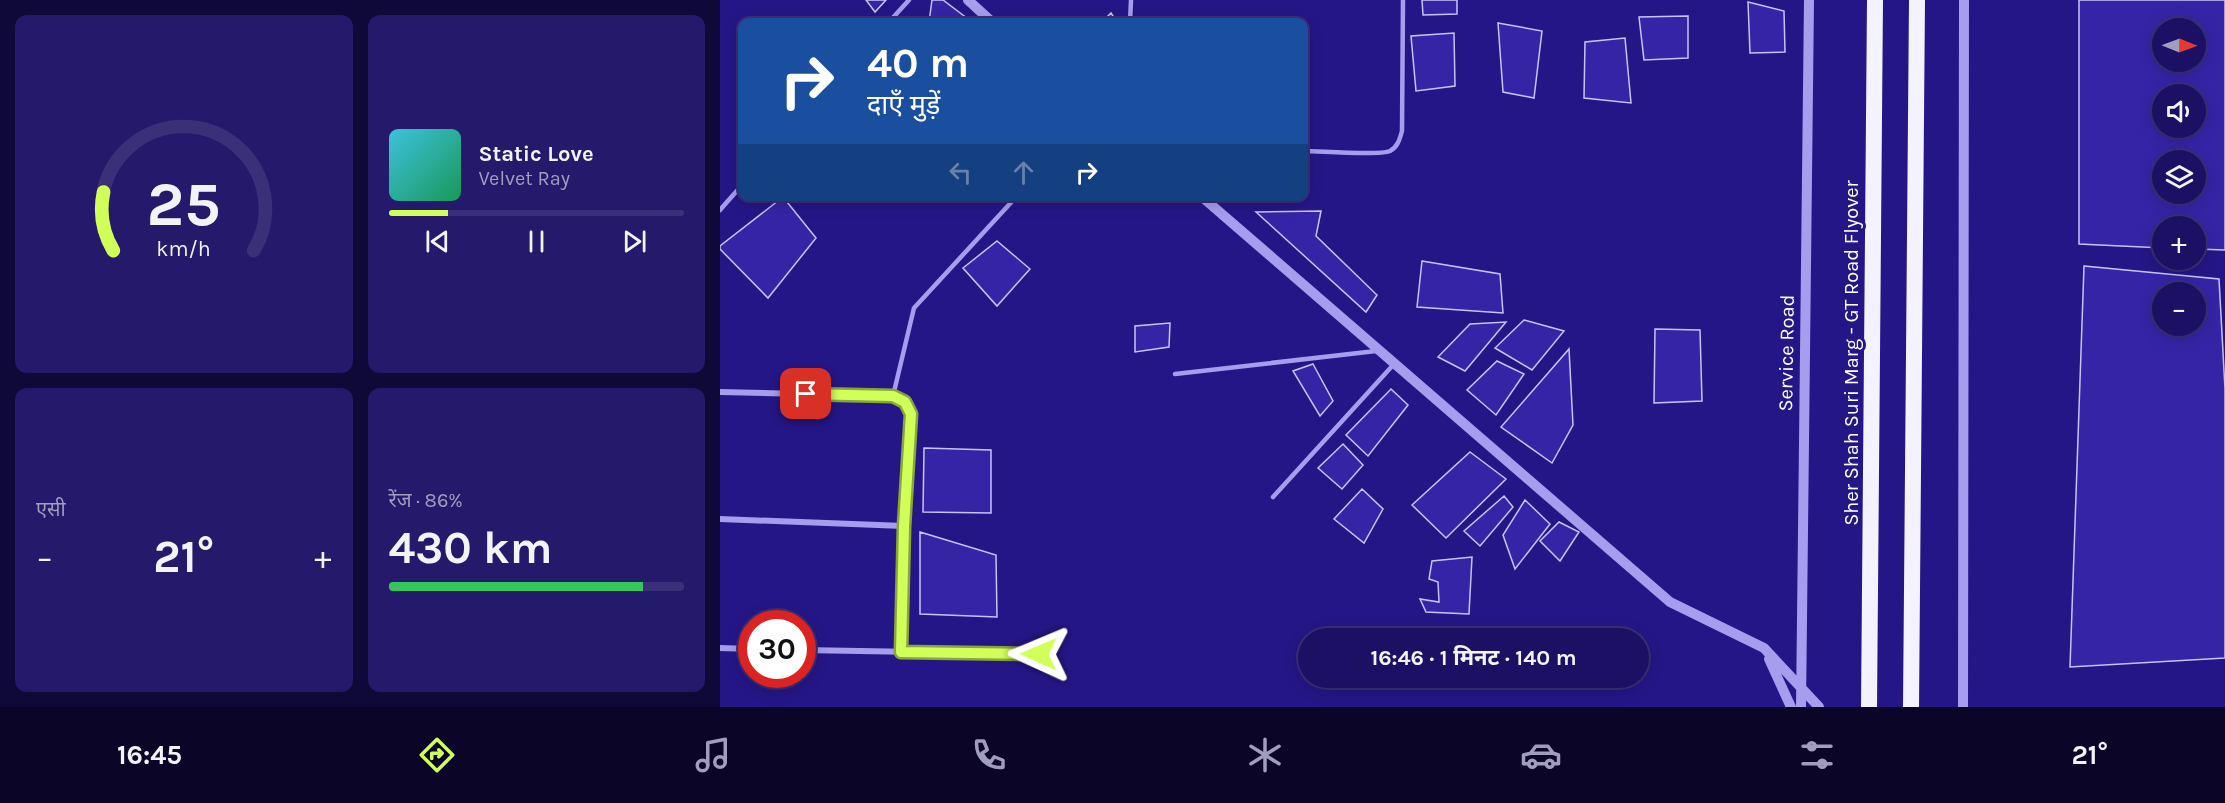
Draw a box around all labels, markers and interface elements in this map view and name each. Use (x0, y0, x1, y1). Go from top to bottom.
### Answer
north arrow (2152, 18, 2206, 72)
map controls (2152, 18, 2206, 336)
text: 40 m (867, 38, 969, 88)
icon: right (768, 42, 846, 120)
button: sound (2152, 84, 2206, 138)
text: दाएँ मुड़ें (867, 89, 940, 121)
text: Static Love (479, 141, 594, 167)
button: layers (2152, 150, 2206, 204)
icon: left (944, 156, 977, 189)
icon: ahead (1007, 156, 1040, 189)
icon: right (1070, 156, 1103, 189)
text: Velvet Ray (479, 167, 570, 190)
text: 25 (147, 168, 221, 241)
street label: Sher Shah Suri Marg - GT Road Flyover (1840, 180, 1863, 526)
button: + (2152, 216, 2206, 270)
icon: previous (421, 225, 454, 258)
icon: pause (520, 225, 553, 258)
icon: next (618, 225, 651, 258)
text: km/h (157, 236, 211, 261)
button: − (2152, 282, 2206, 336)
street label: Service Road (1774, 294, 1799, 412)
pin (780, 368, 831, 419)
icon: arrive (789, 377, 822, 410)
text: रेंज · 86% (389, 489, 463, 512)
text: एसी (36, 498, 66, 521)
text: 430 km (389, 522, 552, 574)
text: 21° (153, 531, 214, 583)
text: − (36, 538, 53, 576)
text: + (314, 538, 331, 576)
speed limit sign: 30 (738, 610, 816, 688)
position arrow (1007, 622, 1071, 686)
text: 16:46 · 1 मिनट · 140 m (1370, 645, 1577, 671)
icon: directions (416, 734, 458, 776)
icon: music (692, 734, 734, 776)
icon: phone (968, 734, 1010, 776)
icon: climate (1244, 734, 1286, 776)
icon: car (1520, 734, 1562, 776)
icon: filters (1796, 734, 1838, 776)
text: 16:45 (117, 739, 182, 771)
text: 21° (2071, 739, 2108, 771)

